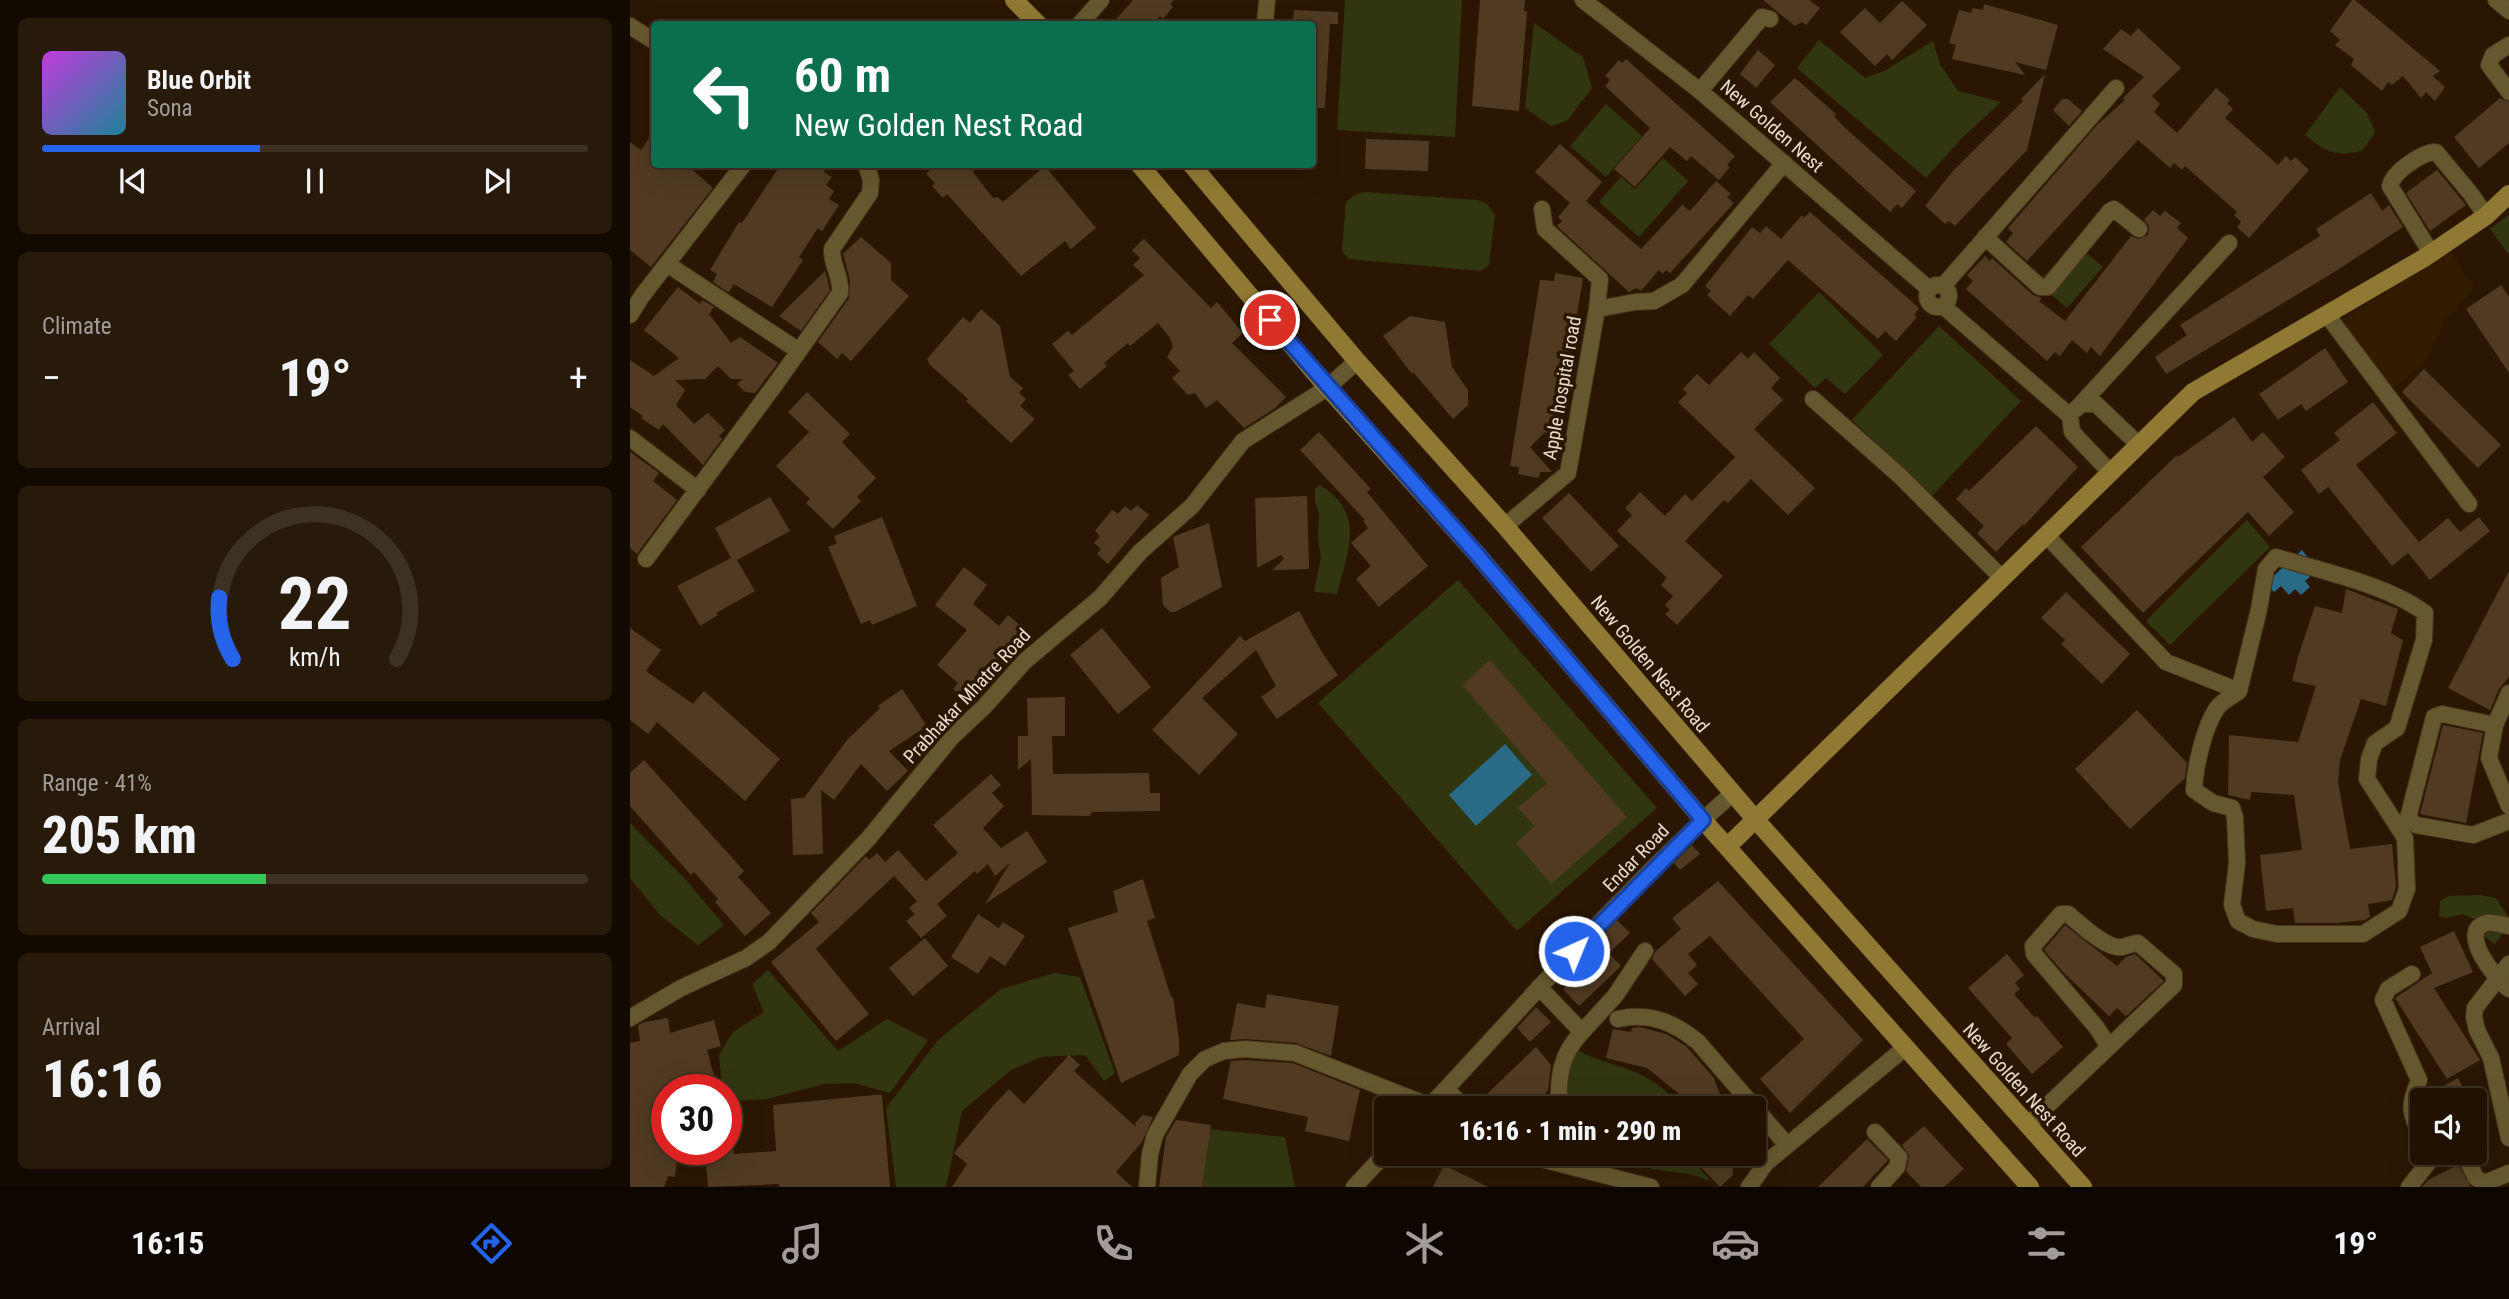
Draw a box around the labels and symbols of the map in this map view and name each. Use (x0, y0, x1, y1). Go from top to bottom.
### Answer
street label: New Golden Nest (1716, 75, 1828, 177)
pin (1240, 290, 1300, 350)
street label: Apple hospital road (1538, 314, 1586, 462)
street label: New Golden Nest Road (1586, 591, 1714, 737)
street label: Prabhakar Mhatre Road (899, 624, 1035, 768)
street label: Endar Road (1598, 819, 1674, 897)
position arrow (1537, 914, 1611, 988)
street label: New Golden Nest Road (1958, 1018, 2090, 1162)
speed limit sign: 30 (651, 1074, 742, 1165)

